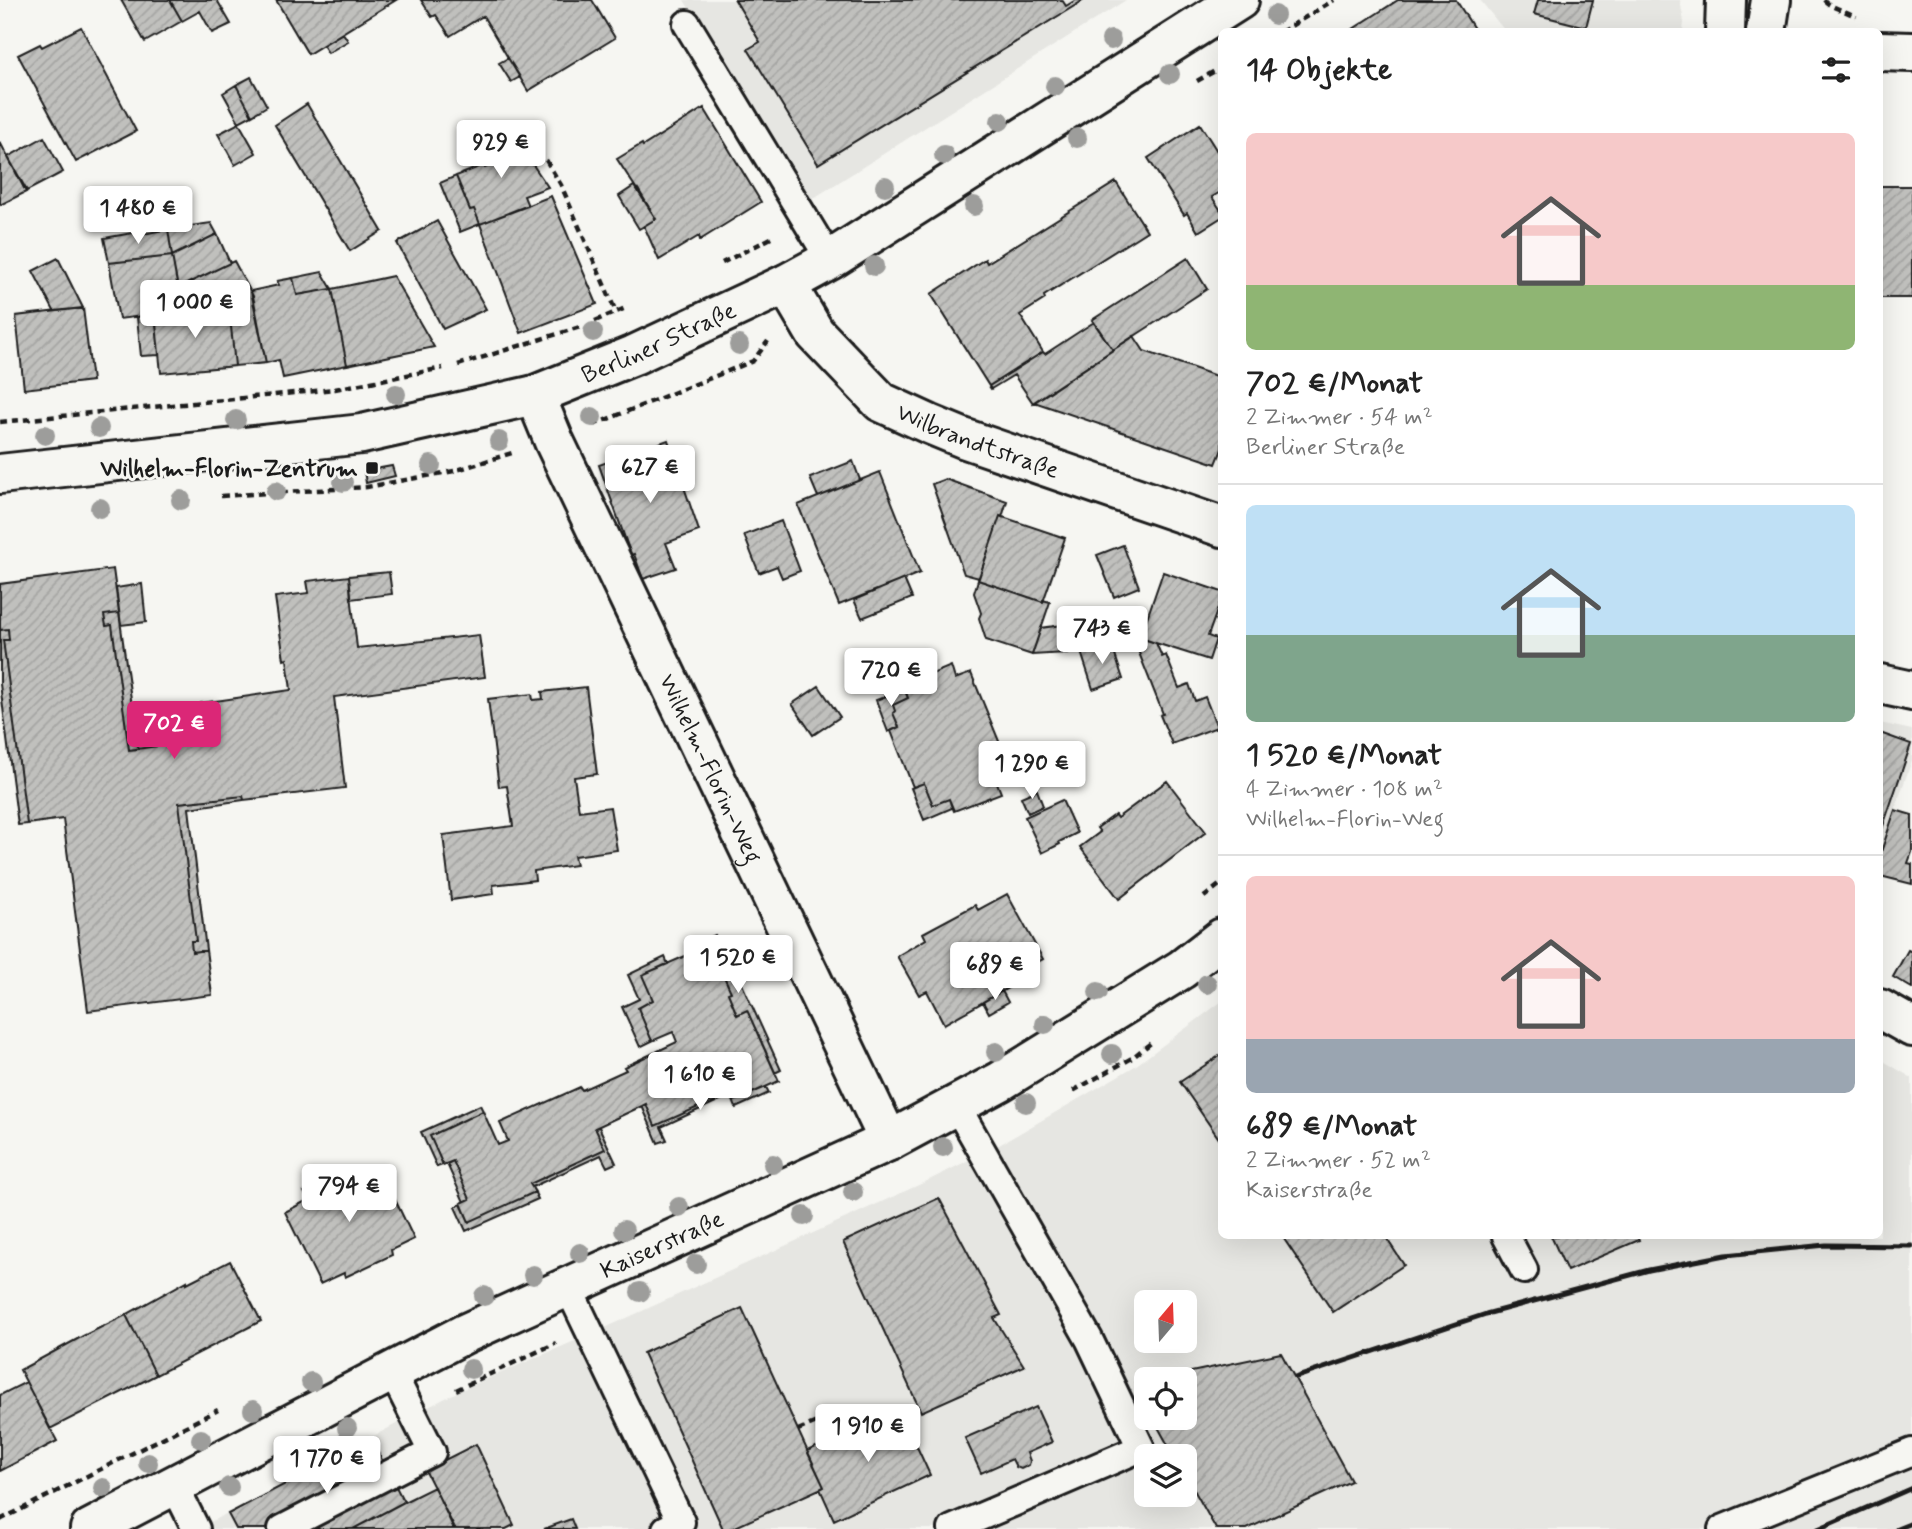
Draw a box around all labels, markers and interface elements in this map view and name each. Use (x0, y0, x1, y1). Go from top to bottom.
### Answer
text: 14 Objekte (1246, 51, 1392, 90)
icon: filters (1817, 51, 1855, 89)
pin: 929 € (452, 120, 550, 180)
text: 929 € (473, 128, 529, 158)
icon: home (1488, 178, 1614, 304)
pin: 1 480 € (73, 187, 203, 246)
text: 1 480 € (99, 194, 177, 224)
pin: 1 000 € (130, 280, 260, 340)
text: 1 000 € (156, 288, 234, 318)
street label: Berliner Straße (577, 295, 742, 392)
text: 702 €/Monat (1246, 364, 1423, 403)
street label: Wilbrandtstraße (891, 397, 1063, 487)
text: 2 Zimmer · 54 m² (1246, 403, 1433, 433)
text: Berliner Straße (1246, 433, 1405, 463)
pin: 627 € (601, 446, 699, 505)
text: 627 € (621, 453, 679, 483)
place label: Wilhelm-Florin-Zentrum (100, 454, 358, 485)
marker: Wilhelm-Florin-Zentrum (364, 460, 380, 476)
icon: home (1488, 550, 1614, 676)
pin: 743 € (1053, 606, 1151, 666)
text: 743 € (1073, 614, 1131, 644)
pin: 720 € (842, 648, 940, 708)
text: 720 € (860, 656, 922, 686)
street label: Wilhelm-Florin-Weg (651, 669, 768, 871)
pin: 702 € (125, 702, 223, 761)
text: 702 € (143, 709, 205, 739)
text: 1 520 €/Monat (1246, 736, 1442, 775)
pin: 1 290 € (967, 742, 1097, 801)
text: 1 290 € (995, 749, 1069, 779)
text: 4 Zimmer · 108 m² (1246, 775, 1443, 805)
text: Wilhelm-Florin-Weg (1246, 805, 1444, 835)
icon: home (1488, 921, 1614, 1047)
pin: 1 520 € (673, 936, 803, 995)
pin: 689 € (946, 942, 1044, 1002)
text: 1 520 € (700, 943, 776, 973)
text: 689 € (966, 950, 1024, 980)
pin: 1 610 € (635, 1052, 765, 1112)
text: 1 610 € (664, 1060, 736, 1090)
text: 689 €/Monat (1246, 1107, 1417, 1146)
text: 2 Zimmer · 52 m² (1246, 1146, 1431, 1176)
pin: 794 € (300, 1164, 398, 1224)
text: 794 € (318, 1172, 380, 1202)
text: Kaiserstraße (1246, 1176, 1373, 1206)
street label: Kaiserstraße (596, 1204, 729, 1287)
north arrow (1134, 1290, 1197, 1353)
map controls (1134, 1290, 1197, 1507)
button: locate (1134, 1367, 1197, 1430)
pin: 1 910 € (803, 1404, 933, 1464)
text: 1 910 € (831, 1412, 905, 1442)
pin: 1 770 € (262, 1436, 392, 1496)
text: 1 770 € (289, 1444, 365, 1474)
button: layers (1134, 1444, 1197, 1507)

